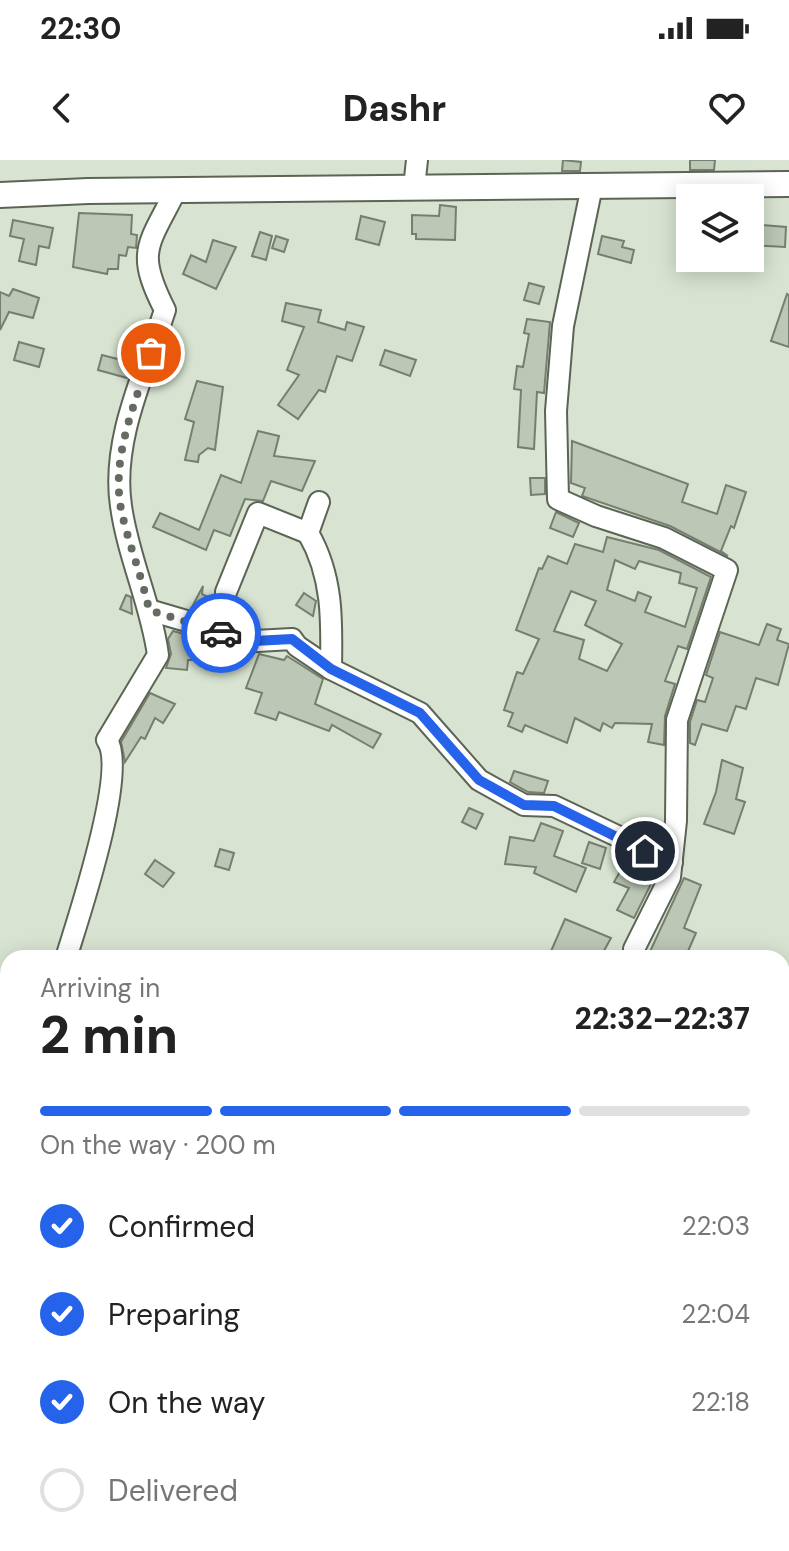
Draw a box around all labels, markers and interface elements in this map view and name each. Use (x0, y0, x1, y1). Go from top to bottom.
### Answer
text: 22:30 (40, 9, 121, 48)
text: Dashr (343, 85, 446, 132)
icon: back (40, 86, 84, 130)
icon: heart (705, 86, 749, 130)
map controls (676, 184, 764, 272)
button: layers (676, 184, 764, 272)
pin (117, 319, 185, 387)
icon: bag (129, 331, 173, 375)
courier (181, 593, 261, 673)
icon: car (199, 611, 243, 655)
pin (611, 817, 679, 885)
icon: home (623, 829, 667, 873)
text: Arriving in (40, 971, 160, 1005)
text: 22:32–22:37 (575, 999, 750, 1038)
text: 2 min (40, 1001, 178, 1069)
text: On the way · 200 m (40, 1128, 276, 1162)
icon: check (40, 1204, 84, 1248)
text: Confirmed (108, 1207, 255, 1246)
text: 22:03 (682, 1209, 750, 1243)
icon: check (40, 1292, 84, 1336)
text: Preparing (108, 1295, 240, 1334)
text: 22:04 (681, 1297, 750, 1331)
icon: check (40, 1380, 84, 1424)
text: On the way (108, 1383, 265, 1422)
text: 22:18 (691, 1385, 750, 1419)
text: Delivered (108, 1471, 238, 1510)

